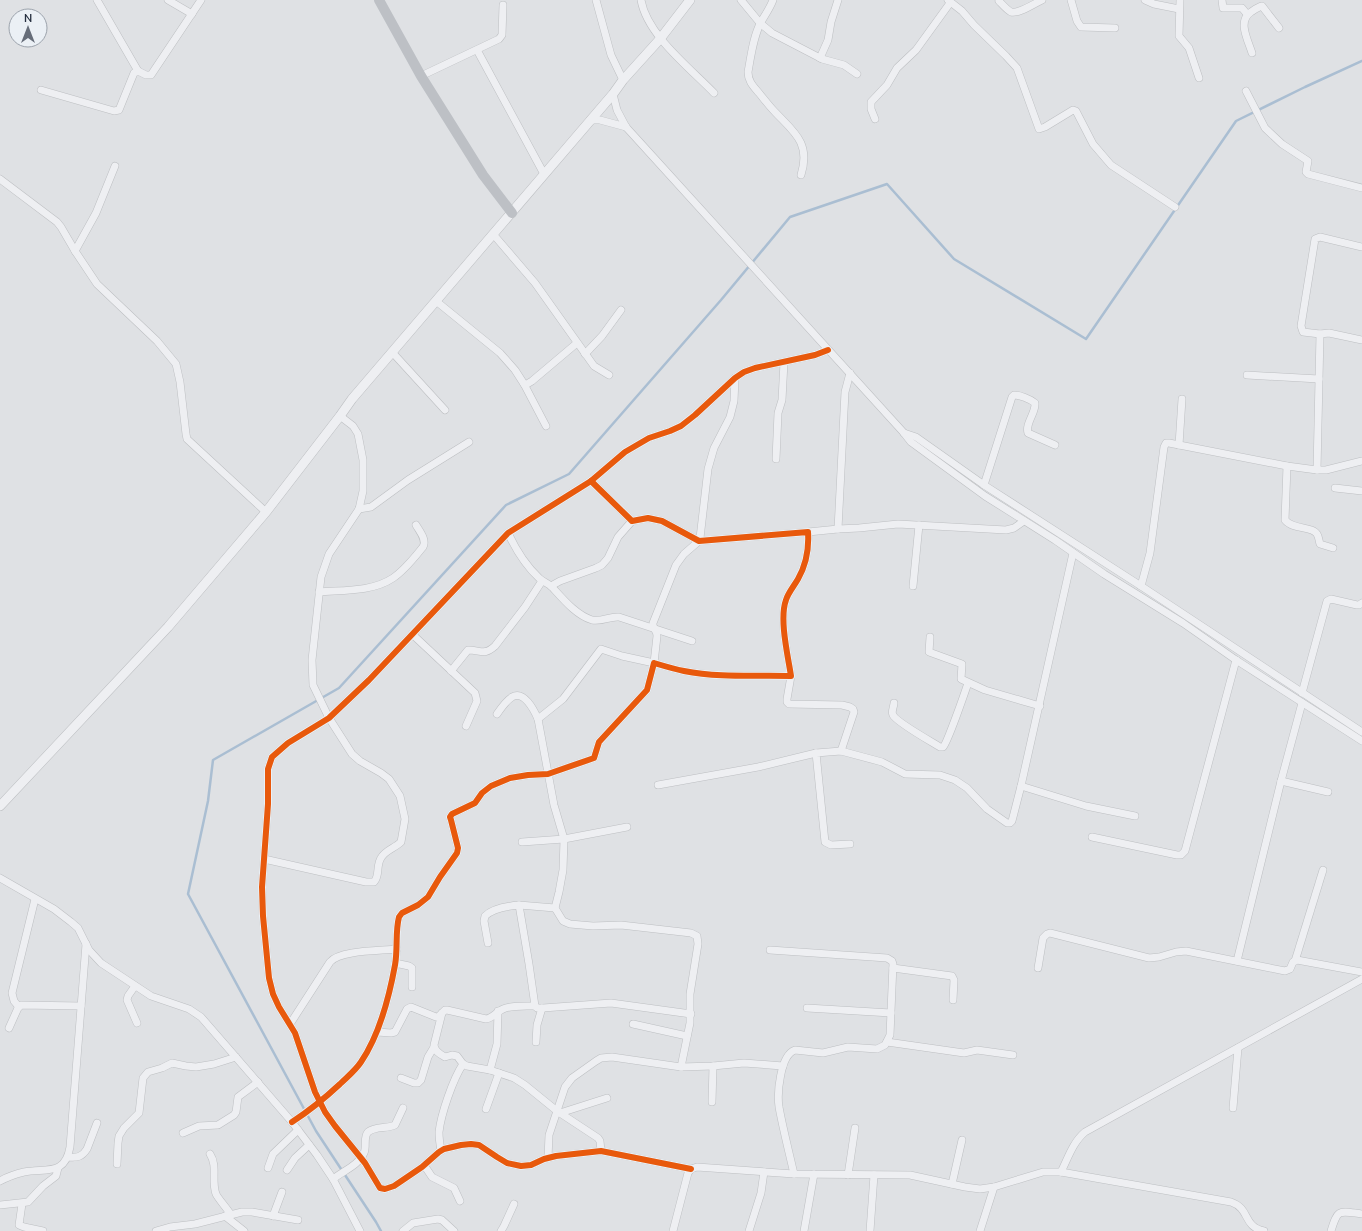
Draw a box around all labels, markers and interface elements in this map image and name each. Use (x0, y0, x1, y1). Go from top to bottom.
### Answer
north arrow (8, 8, 48, 48)
text: N (24, 11, 32, 26)

